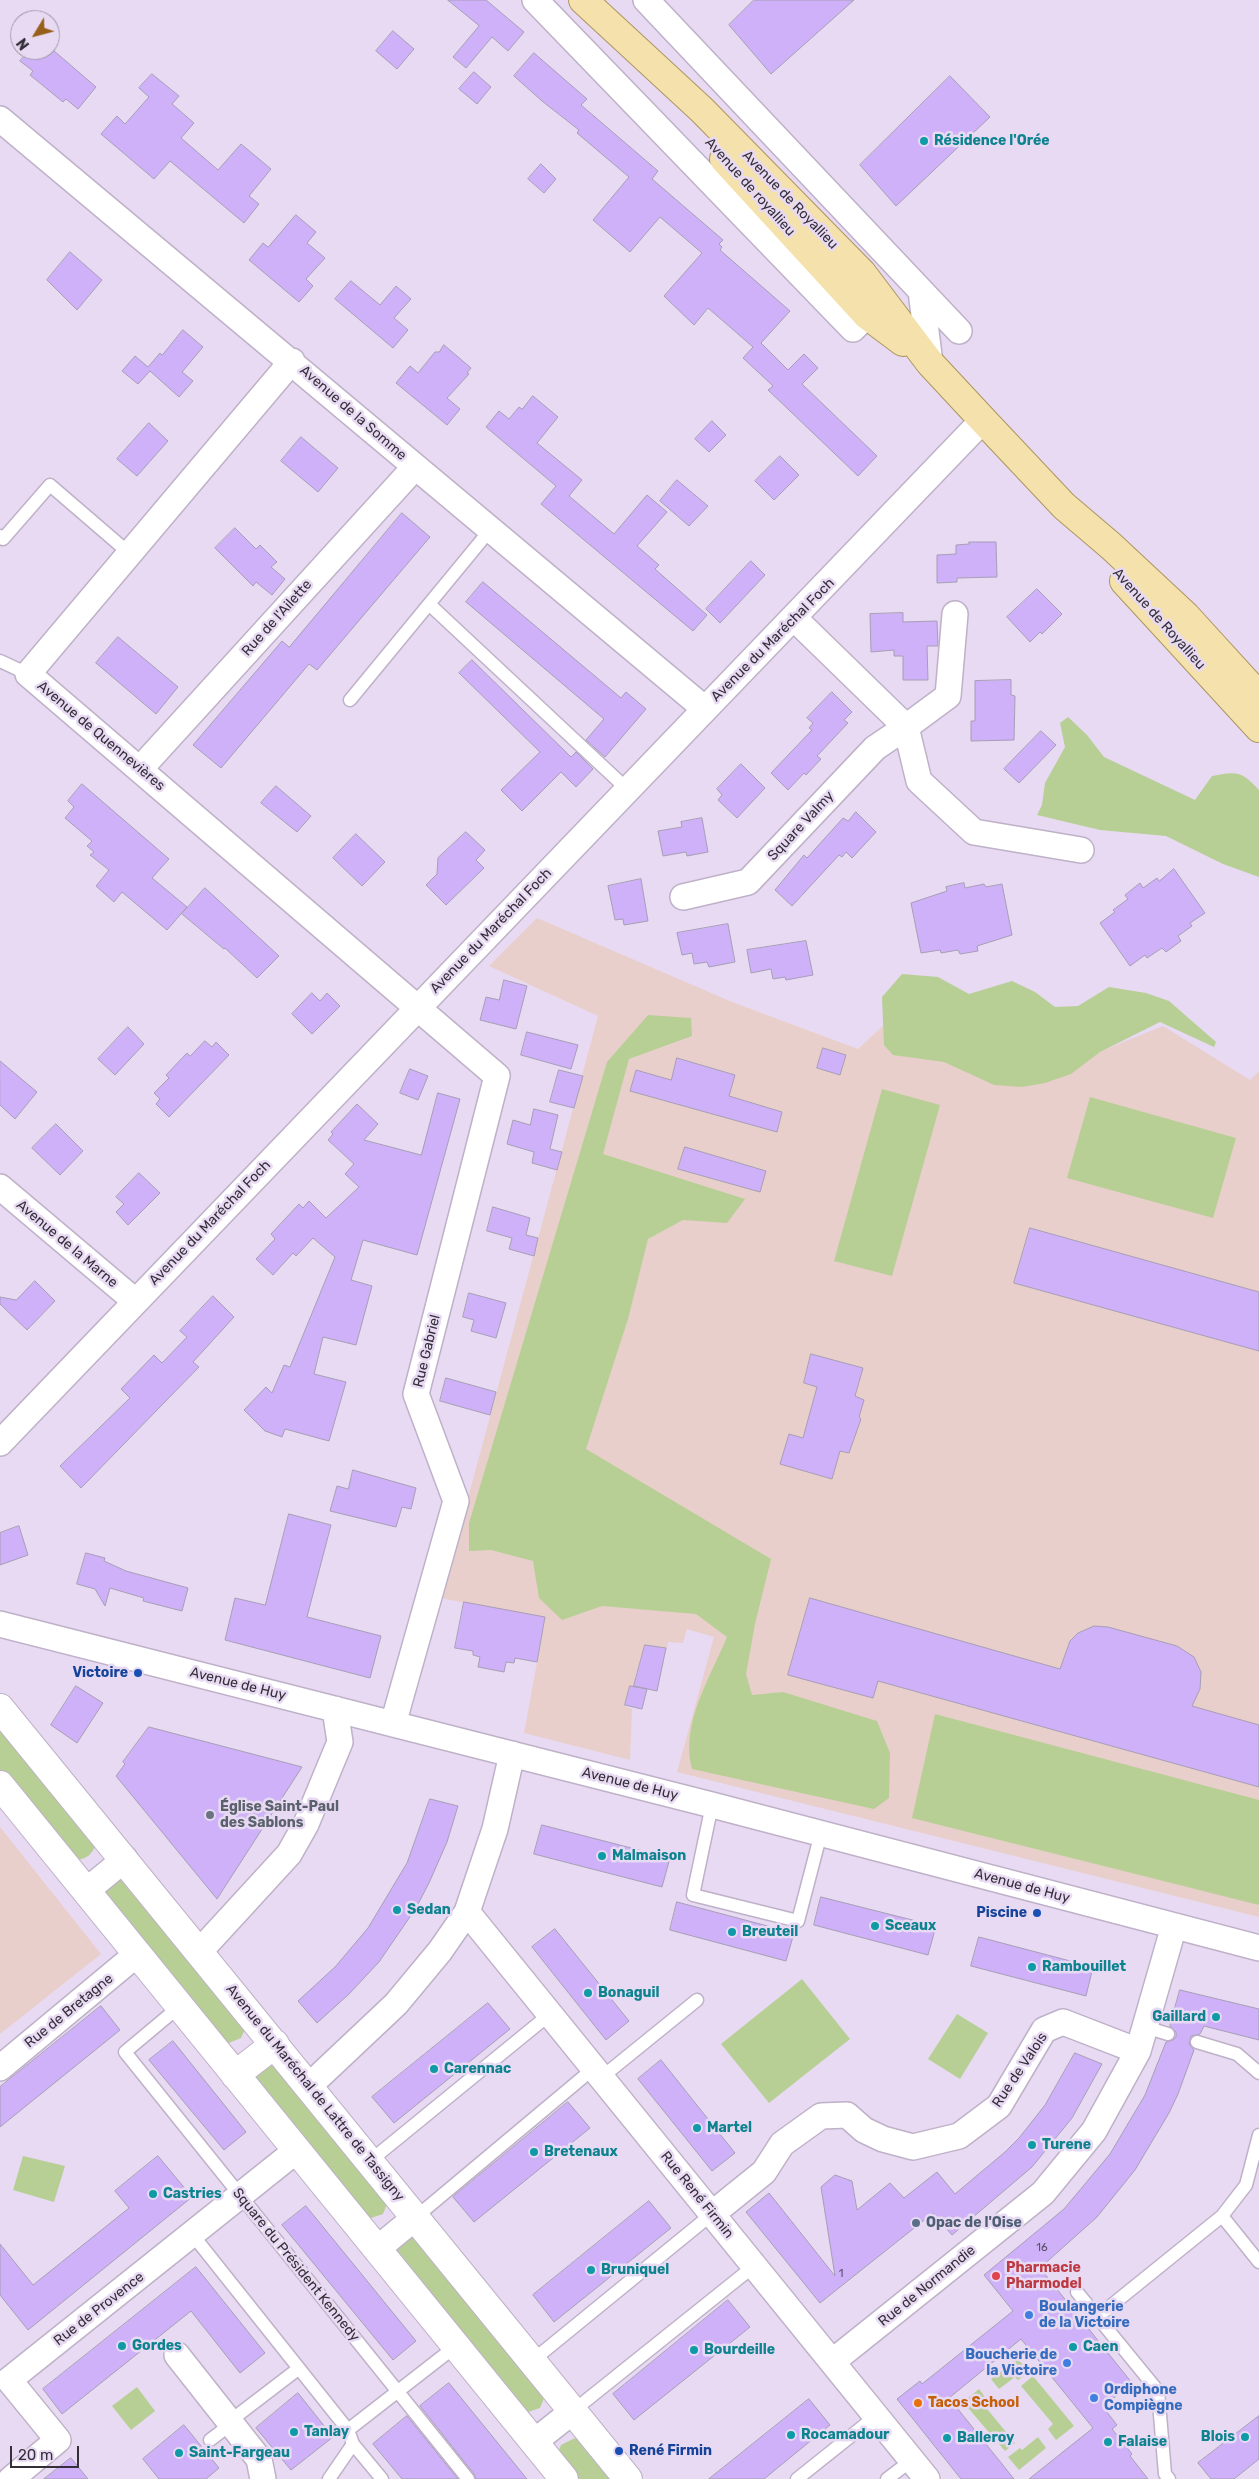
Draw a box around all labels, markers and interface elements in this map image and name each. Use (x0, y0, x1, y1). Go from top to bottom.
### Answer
north arrow (10, 10, 60, 60)
text: N (14, 35, 33, 53)
place label: Résidence l'Orée (934, 133, 1050, 149)
street label: Avenue de royallieu (701, 134, 799, 240)
marker: Résidence l'Orée (918, 135, 930, 147)
street label: Avenue de Royallieu (739, 147, 841, 253)
street label: Avenue de la Somme (296, 362, 410, 464)
street label: Avenue de Royallieu (1109, 565, 1209, 673)
street label: Avenue du Maréchal Foch (708, 575, 838, 705)
street label: Rue de l'Ailette (238, 576, 316, 660)
street label: Avenue de Quennevières (34, 678, 168, 794)
street label: Square Valmy (764, 788, 838, 864)
street label: Avenue du Maréchal Foch (427, 865, 555, 997)
street label: Avenue du Maréchal Foch (146, 1157, 274, 1289)
street label: Avenue de la Marne (13, 1197, 121, 1291)
street label: Rue Gabriel (410, 1313, 444, 1389)
street label: Avenue de Huy (188, 1664, 288, 1704)
place label: Victoire (72, 1665, 128, 1681)
marker: Victoire (132, 1667, 144, 1679)
street label: Avenue de Huy (580, 1764, 680, 1804)
place label: Église Saint-Paul des Sablons (220, 1799, 339, 1831)
marker: Église Saint-Paul des Sablons (204, 1809, 216, 1821)
place label: Malmaison (612, 1848, 686, 1864)
marker: Malmaison (596, 1850, 608, 1862)
street label: Avenue de Huy (972, 1865, 1072, 1907)
place label: Sedan (407, 1902, 451, 1918)
marker: Sedan (391, 1904, 403, 1916)
place label: Piscine (976, 1905, 1027, 1921)
marker: Piscine (1031, 1907, 1043, 1919)
place label: Sceaux (885, 1918, 936, 1934)
marker: Sceaux (869, 1920, 881, 1932)
place label: Breuteil (742, 1924, 798, 1940)
marker: Breuteil (726, 1926, 738, 1938)
place label: Rambouillet (1042, 1959, 1126, 1975)
marker: Rambouillet (1026, 1961, 1038, 1973)
street label: Rue de Bretagne (21, 1970, 117, 2052)
street label: Avenue du Maréchal de Lattre de Tassigny (222, 1981, 408, 2205)
place label: Bonaguil (598, 1985, 660, 2001)
marker: Bonaguil (582, 1987, 594, 1999)
place label: Gaillard (1152, 2009, 1206, 2025)
marker: Gaillard (1210, 2011, 1222, 2023)
street label: Rue de Valois (989, 2029, 1051, 2111)
place label: Carennac (444, 2061, 511, 2077)
marker: Carennac (428, 2063, 440, 2075)
place label: Martel (707, 2120, 752, 2136)
marker: Martel (691, 2122, 703, 2134)
place label: Turene (1042, 2137, 1091, 2153)
marker: Turene (1026, 2139, 1038, 2151)
place label: Bretenaux (544, 2144, 618, 2160)
marker: Bretenaux (528, 2146, 540, 2158)
street label: Rue René Firmin (657, 2148, 737, 2242)
street label: Square du Président Kennedy (229, 2185, 363, 2345)
place label: Castries (163, 2186, 222, 2202)
marker: Castries (147, 2188, 159, 2200)
place label: Opac de l'Oise (926, 2215, 1022, 2231)
marker: Opac de l'Oise (910, 2217, 922, 2229)
house number: 16 (1036, 2241, 1048, 2255)
street label: Rue de Normandie (875, 2242, 979, 2330)
place label: Pharmacie Pharmodel (1006, 2260, 1082, 2292)
place label: Bruniquel (601, 2262, 669, 2278)
marker: Bruniquel (585, 2264, 597, 2276)
house number: 1 (839, 2267, 843, 2281)
street label: Rue de Provence (51, 2269, 147, 2349)
marker: Pharmacie Pharmodel (990, 2270, 1002, 2282)
place label: Boulangerie de la Victoire (1039, 2299, 1130, 2332)
marker: Boulangerie de la Victoire (1023, 2309, 1035, 2321)
place label: Gordes (132, 2338, 182, 2354)
place label: Caen (1083, 2339, 1118, 2355)
marker: Gordes (116, 2340, 128, 2352)
marker: Caen (1067, 2341, 1079, 2353)
place label: Bourdeille (704, 2342, 775, 2358)
marker: Bourdeille (688, 2344, 700, 2356)
place label: Boucherie de la Victoire (965, 2347, 1057, 2380)
marker: Boucherie de la Victoire (1061, 2357, 1073, 2369)
place label: Ordiphone Compiègne (1104, 2382, 1183, 2414)
marker: Ordiphone Compiègne (1088, 2392, 1100, 2404)
place label: Tacos School (928, 2395, 1019, 2411)
marker: Tacos School (912, 2397, 924, 2409)
place label: Tanlay (304, 2424, 349, 2440)
marker: Tanlay (288, 2426, 300, 2438)
place label: Rocamadour (801, 2427, 889, 2443)
marker: Rocamadour (785, 2429, 797, 2441)
place label: Blois (1201, 2429, 1235, 2445)
place label: Balleroy (957, 2430, 1014, 2446)
marker: Blois (1239, 2431, 1251, 2443)
marker: Balleroy (941, 2432, 953, 2444)
place label: Falaise (1118, 2434, 1167, 2450)
scale bar (12, 2436, 81, 2468)
marker: Falaise (1102, 2436, 1114, 2448)
place label: René Firmin (629, 2443, 712, 2459)
place label: Saint-Fargeau (189, 2445, 290, 2461)
marker: René Firmin (613, 2445, 625, 2457)
text: 20 m (18, 2446, 53, 2464)
marker: Saint-Fargeau (173, 2447, 185, 2459)

